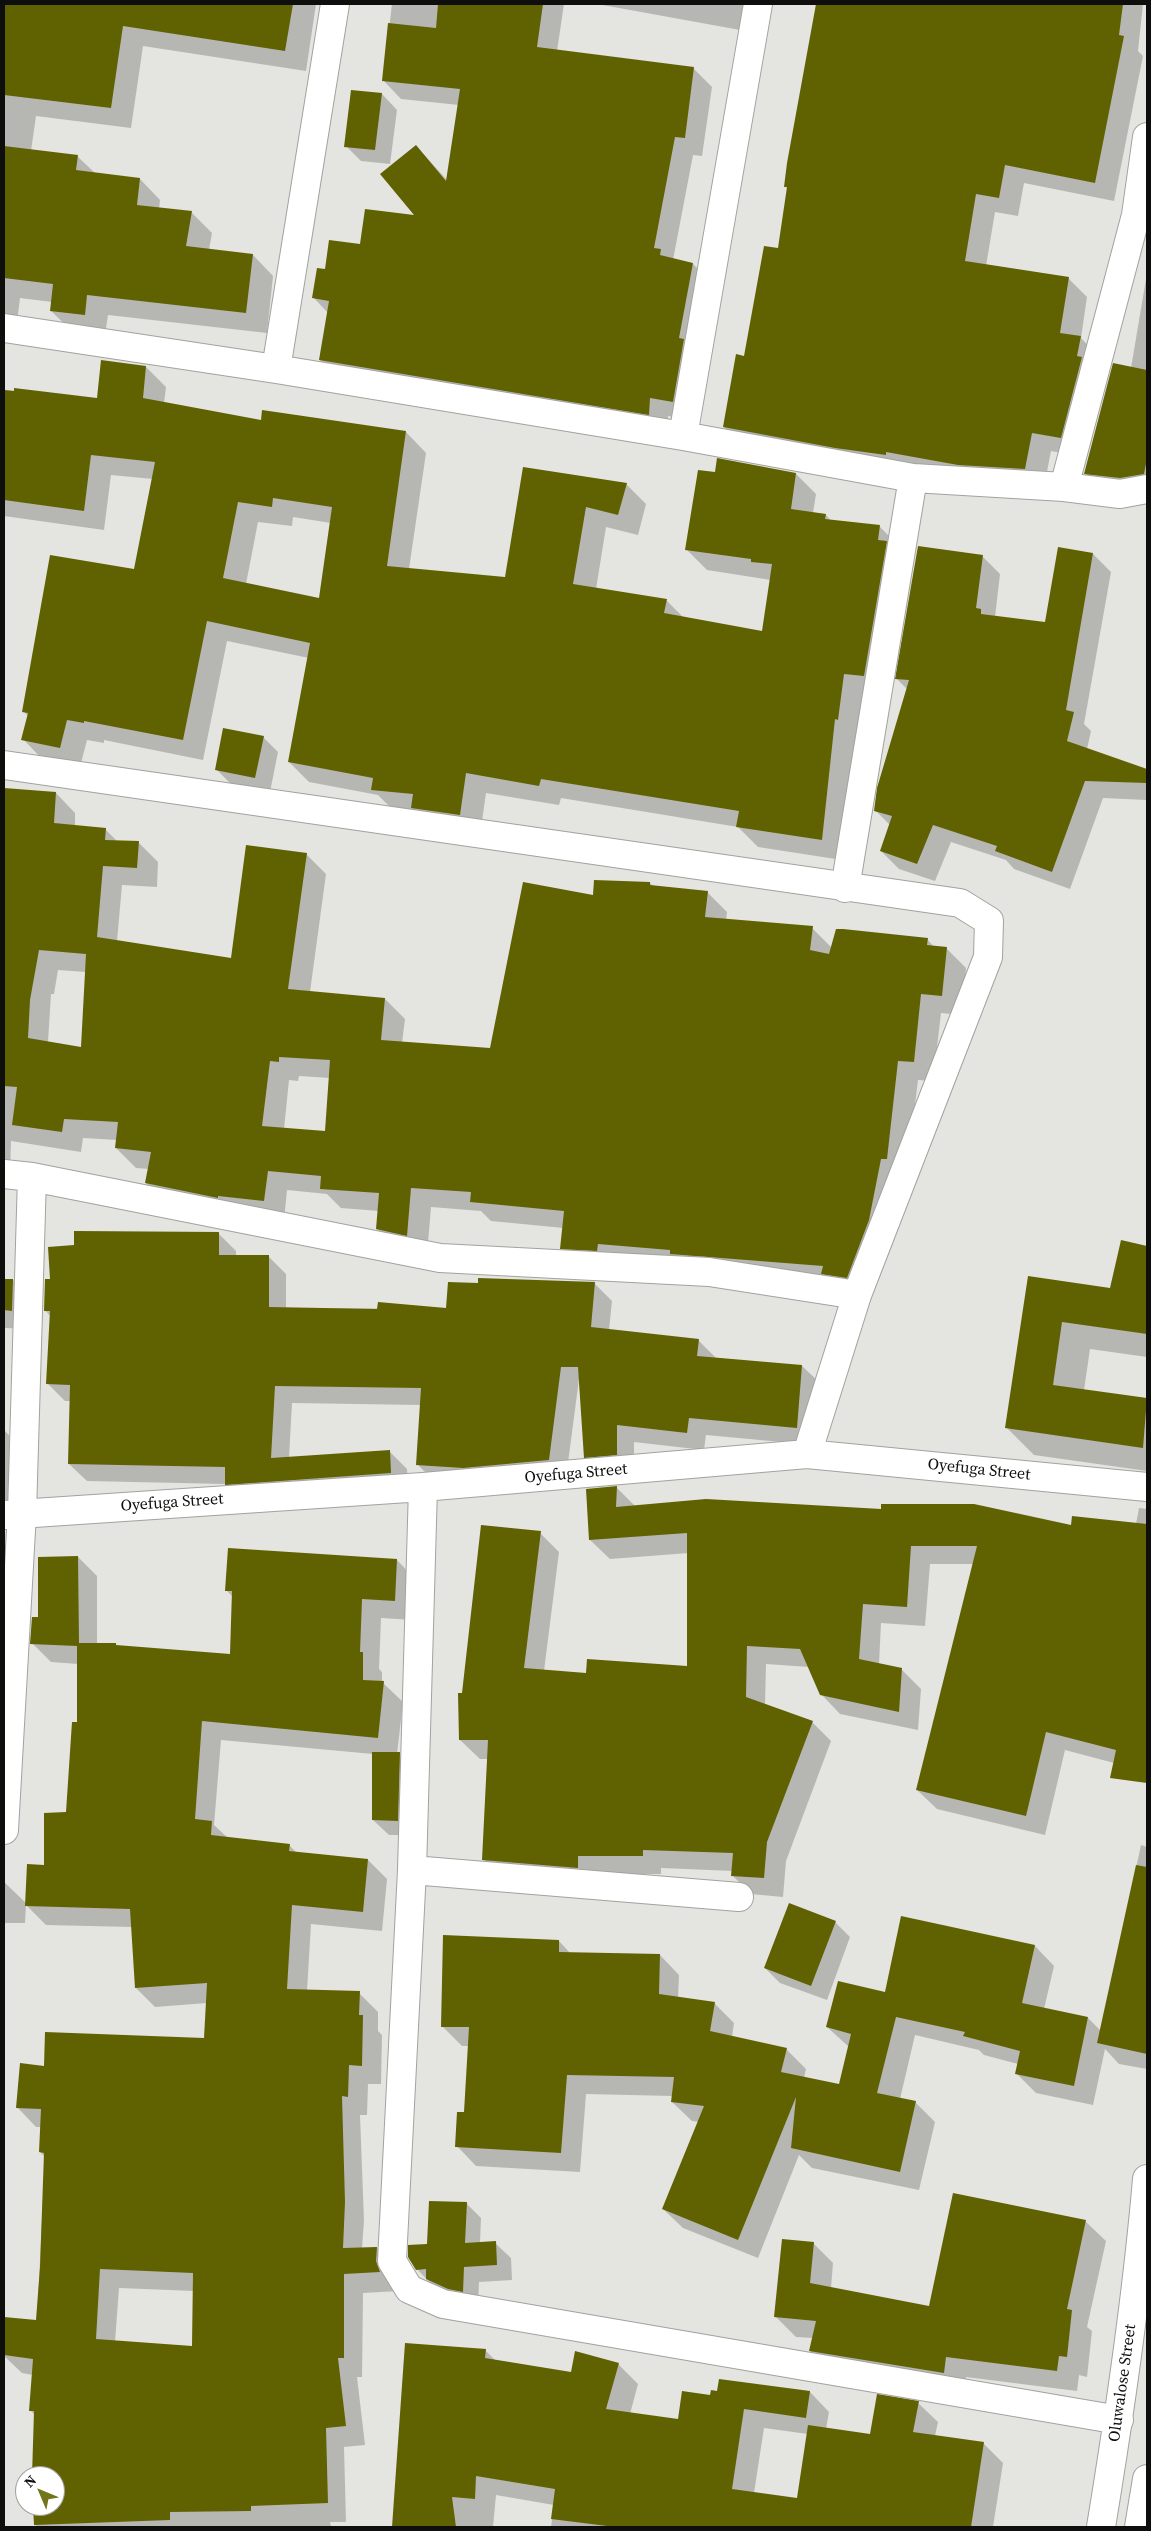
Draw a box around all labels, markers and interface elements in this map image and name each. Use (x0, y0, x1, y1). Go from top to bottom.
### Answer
street label: Oyefuga Street (927, 1455, 1031, 1485)
street label: Oyefuga Street (524, 1460, 628, 1488)
street label: Oyefuga Street (120, 1490, 224, 1516)
street label: Oluwalose Street (1105, 2323, 1141, 2443)
north arrow (15, 2466, 65, 2516)
text: N (19, 2470, 41, 2492)

